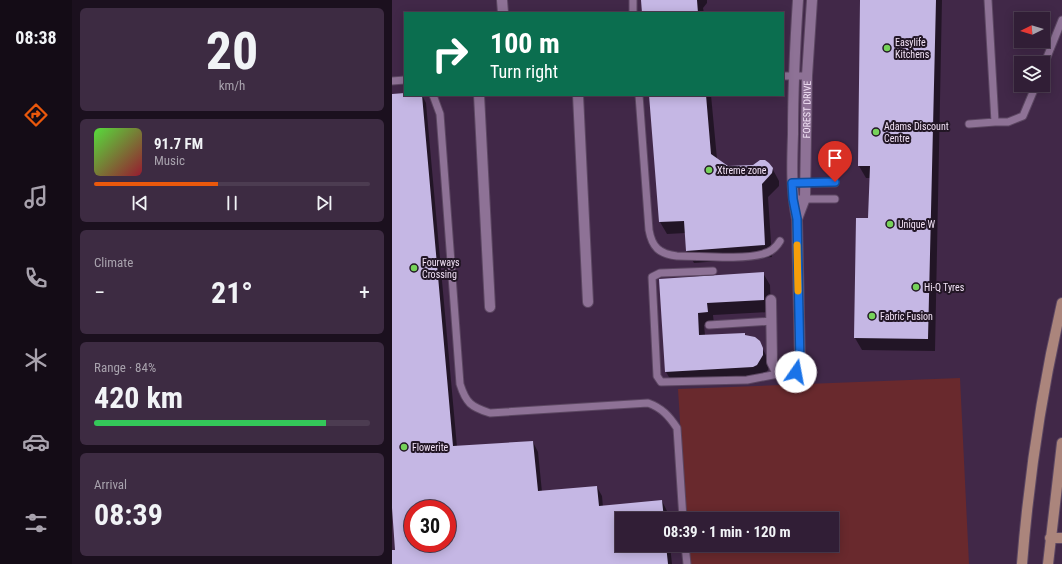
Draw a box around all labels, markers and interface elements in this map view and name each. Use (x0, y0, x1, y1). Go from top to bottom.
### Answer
north arrow (1014, 12, 1050, 48)
map controls (1014, 12, 1050, 92)
text: 20 (206, 21, 258, 82)
text: 08:38 (15, 27, 57, 48)
text: 100 m (490, 27, 560, 60)
icon: right (424, 28, 476, 80)
place label: Easylife Kitchens (895, 37, 930, 60)
marker: Easylife Kitchens (882, 43, 892, 53)
button: layers (1014, 56, 1050, 92)
text: Turn right (490, 61, 558, 82)
text: km/h (219, 78, 245, 93)
street label: FOREST DRIVE (801, 81, 813, 138)
icon: directions (22, 101, 50, 129)
place label: Adams Discount Centre (884, 121, 949, 144)
marker: Adams Discount Centre (871, 127, 881, 137)
text: 91.7 FM (154, 135, 203, 153)
pin (818, 141, 852, 182)
icon: arrive (824, 147, 846, 169)
text: Music (154, 153, 185, 168)
marker: Xtreme zone (704, 165, 714, 175)
place label: Xtreme zone (717, 165, 767, 176)
icon: music (22, 183, 50, 211)
icon: previous (129, 192, 151, 214)
icon: pause (221, 192, 243, 214)
icon: next (313, 192, 335, 214)
marker: Unique W (885, 219, 895, 229)
place label: Unique W (898, 219, 936, 230)
text: Climate (94, 255, 133, 270)
place label: Fourways Crossing (422, 257, 460, 280)
marker: Fourways Crossing (409, 263, 419, 273)
icon: phone (22, 264, 50, 292)
text: 21° (211, 275, 253, 310)
text: − (94, 280, 105, 305)
text: + (359, 280, 370, 305)
marker: Hi-Q Tyres (911, 282, 921, 292)
place label: Hi-Q Tyres (924, 282, 965, 293)
marker: Fabric Fusion (867, 311, 877, 321)
place label: Fabric Fusion (880, 311, 933, 322)
icon: climate (22, 346, 50, 374)
position arrow (775, 351, 817, 393)
text: Range · 84% (94, 360, 156, 375)
text: 420 km (94, 380, 183, 415)
icon: car (22, 428, 50, 456)
marker: Flowerite (399, 442, 409, 452)
place label: Flowerite (412, 442, 449, 453)
text: Arrival (94, 477, 127, 492)
text: 08:39 (94, 497, 163, 532)
speed limit sign: 30 (404, 500, 456, 552)
icon: filters (22, 509, 50, 537)
text: 08:39 · 1 min · 120 m (663, 523, 791, 541)

